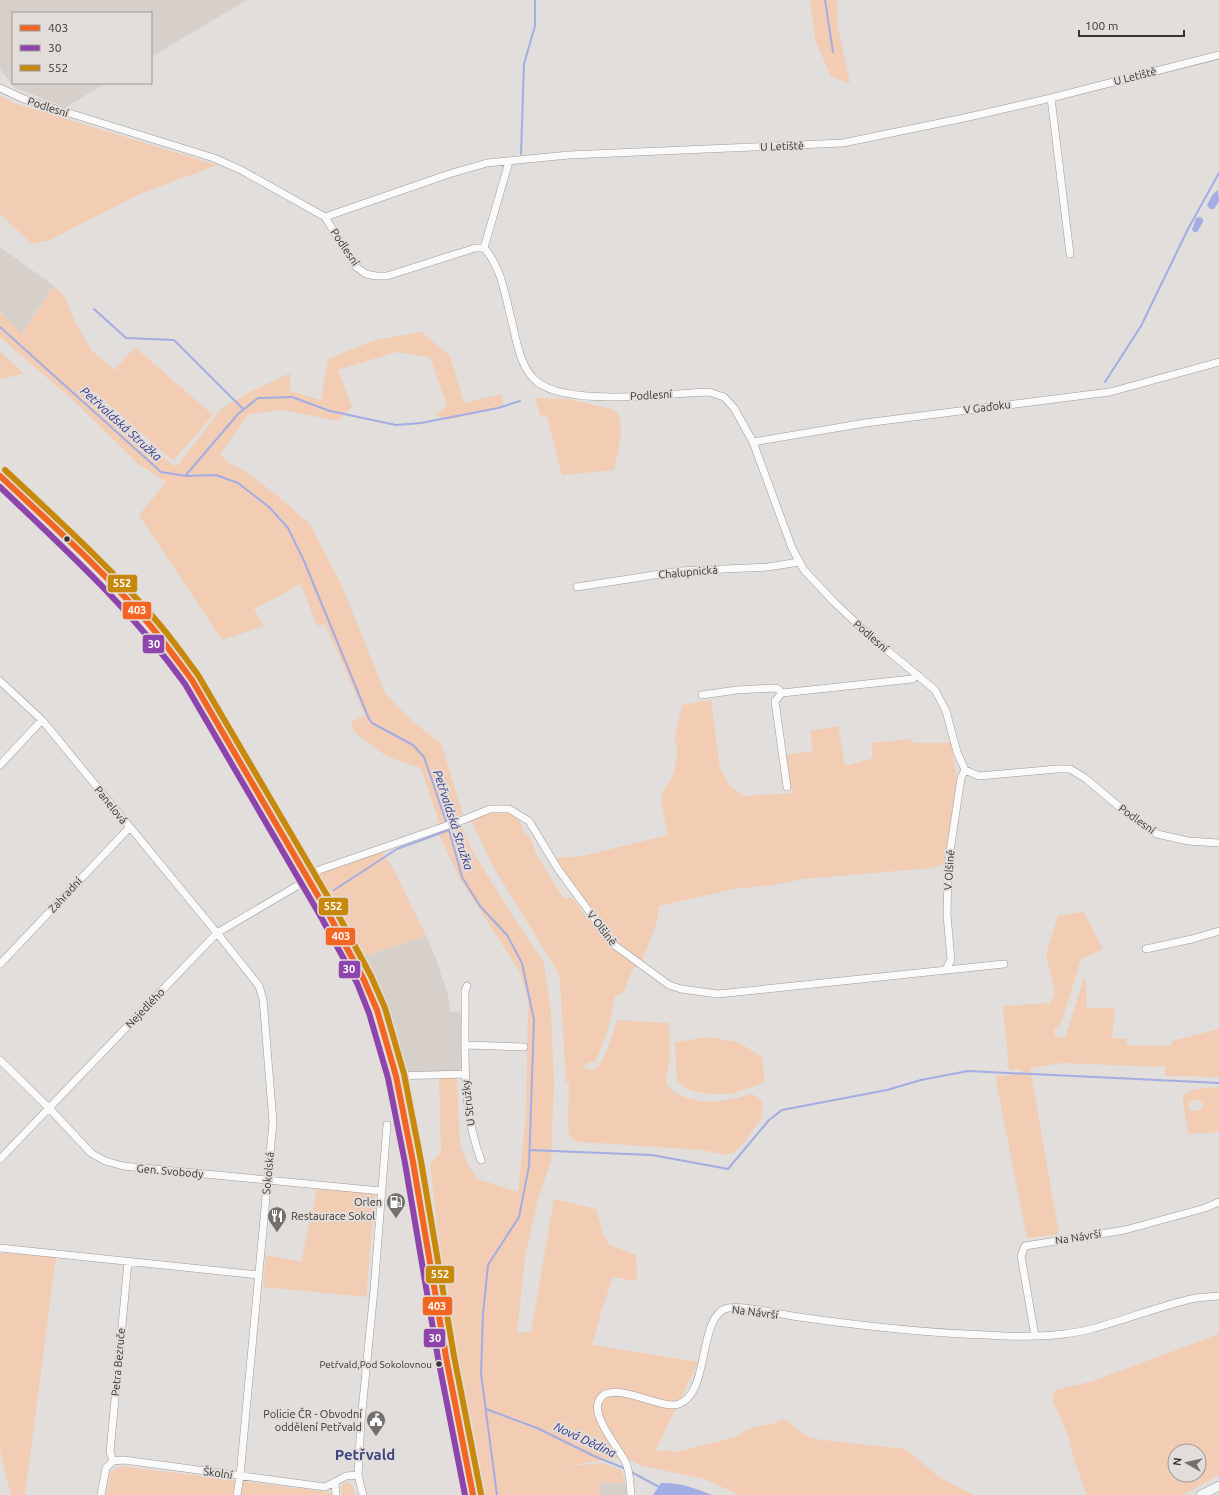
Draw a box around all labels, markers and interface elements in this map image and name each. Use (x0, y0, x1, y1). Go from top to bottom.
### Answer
legend (12, 12, 152, 84)
scale bar (1079, 12, 1184, 38)
text: 100 m (1085, 19, 1118, 32)
text: 403 (48, 21, 68, 34)
text: 30 (48, 41, 62, 54)
text: 552 (48, 61, 68, 74)
street label: U Letiště (1112, 65, 1158, 87)
street label: Podlesní (26, 95, 70, 119)
street label: U Letiště (760, 139, 804, 153)
street label: Podlesní (328, 226, 362, 268)
water label: Petřvaldská Stružka (78, 384, 165, 464)
street label: Podlesní (630, 388, 673, 402)
street label: V Gaďoku (963, 398, 1011, 416)
unlabelled marker (62, 534, 72, 544)
street label: Chalupnická (658, 563, 718, 581)
line badge: 552 (107, 574, 138, 593)
text: 552 (113, 577, 131, 589)
line badge: 403 (122, 601, 152, 620)
text: 403 (128, 604, 146, 616)
street label: Podlesní (851, 618, 891, 655)
line badge: 30 (142, 634, 165, 654)
text: 30 (148, 638, 160, 650)
water label: Petřvaldská Stružka (431, 768, 476, 872)
street label: Panelová (92, 784, 130, 826)
street label: Podlesní (1116, 802, 1158, 836)
street label: V Olšině (942, 849, 956, 891)
street label: Zahradní (46, 875, 84, 915)
line badge: 552 (318, 897, 349, 916)
text: 552 (324, 900, 342, 912)
street label: V Olšině (585, 908, 619, 948)
line badge: 403 (325, 927, 356, 946)
text: 403 (332, 930, 350, 942)
line badge: 30 (338, 960, 361, 979)
text: 30 (343, 963, 355, 975)
street label: Nejedlého (123, 986, 167, 1030)
street label: U Stružky (459, 1078, 477, 1127)
street label: Sokolská (260, 1151, 276, 1195)
street label: Gen. Svobody (136, 1162, 205, 1180)
fuel station icon: Orlen (385, 1191, 407, 1219)
place label: Orlen (354, 1196, 382, 1208)
restaurant icon: Restaurace Sokol (266, 1205, 288, 1233)
place label: Restaurace Sokol (291, 1210, 375, 1222)
street label: Na Návrší (1054, 1227, 1102, 1247)
line badge: 552 (425, 1265, 455, 1284)
text: 552 (431, 1268, 449, 1280)
line badge: 403 (422, 1296, 453, 1316)
text: 403 (428, 1300, 446, 1312)
street label: Na Návrší (731, 1303, 779, 1321)
street label: Petra Bezruče (109, 1327, 127, 1397)
line badge: 30 (423, 1328, 446, 1348)
text: 30 (429, 1332, 441, 1344)
place label: Petřvald,Pod Sokolovnou (320, 1359, 432, 1370)
marker: Petřvald,Pod Sokolovnou (434, 1359, 444, 1369)
place label: Policie ČR - Obvodní oddělení Petřvald (263, 1407, 362, 1433)
public building icon: Policie ČR - Obvodní oddělení Petřvald (365, 1409, 387, 1437)
water label: Nová Dědina (552, 1419, 619, 1460)
north arrow (1167, 1443, 1207, 1483)
district label: Petřvald (335, 1446, 395, 1463)
text: N (1171, 1457, 1184, 1467)
street label: Školní (203, 1464, 234, 1481)

